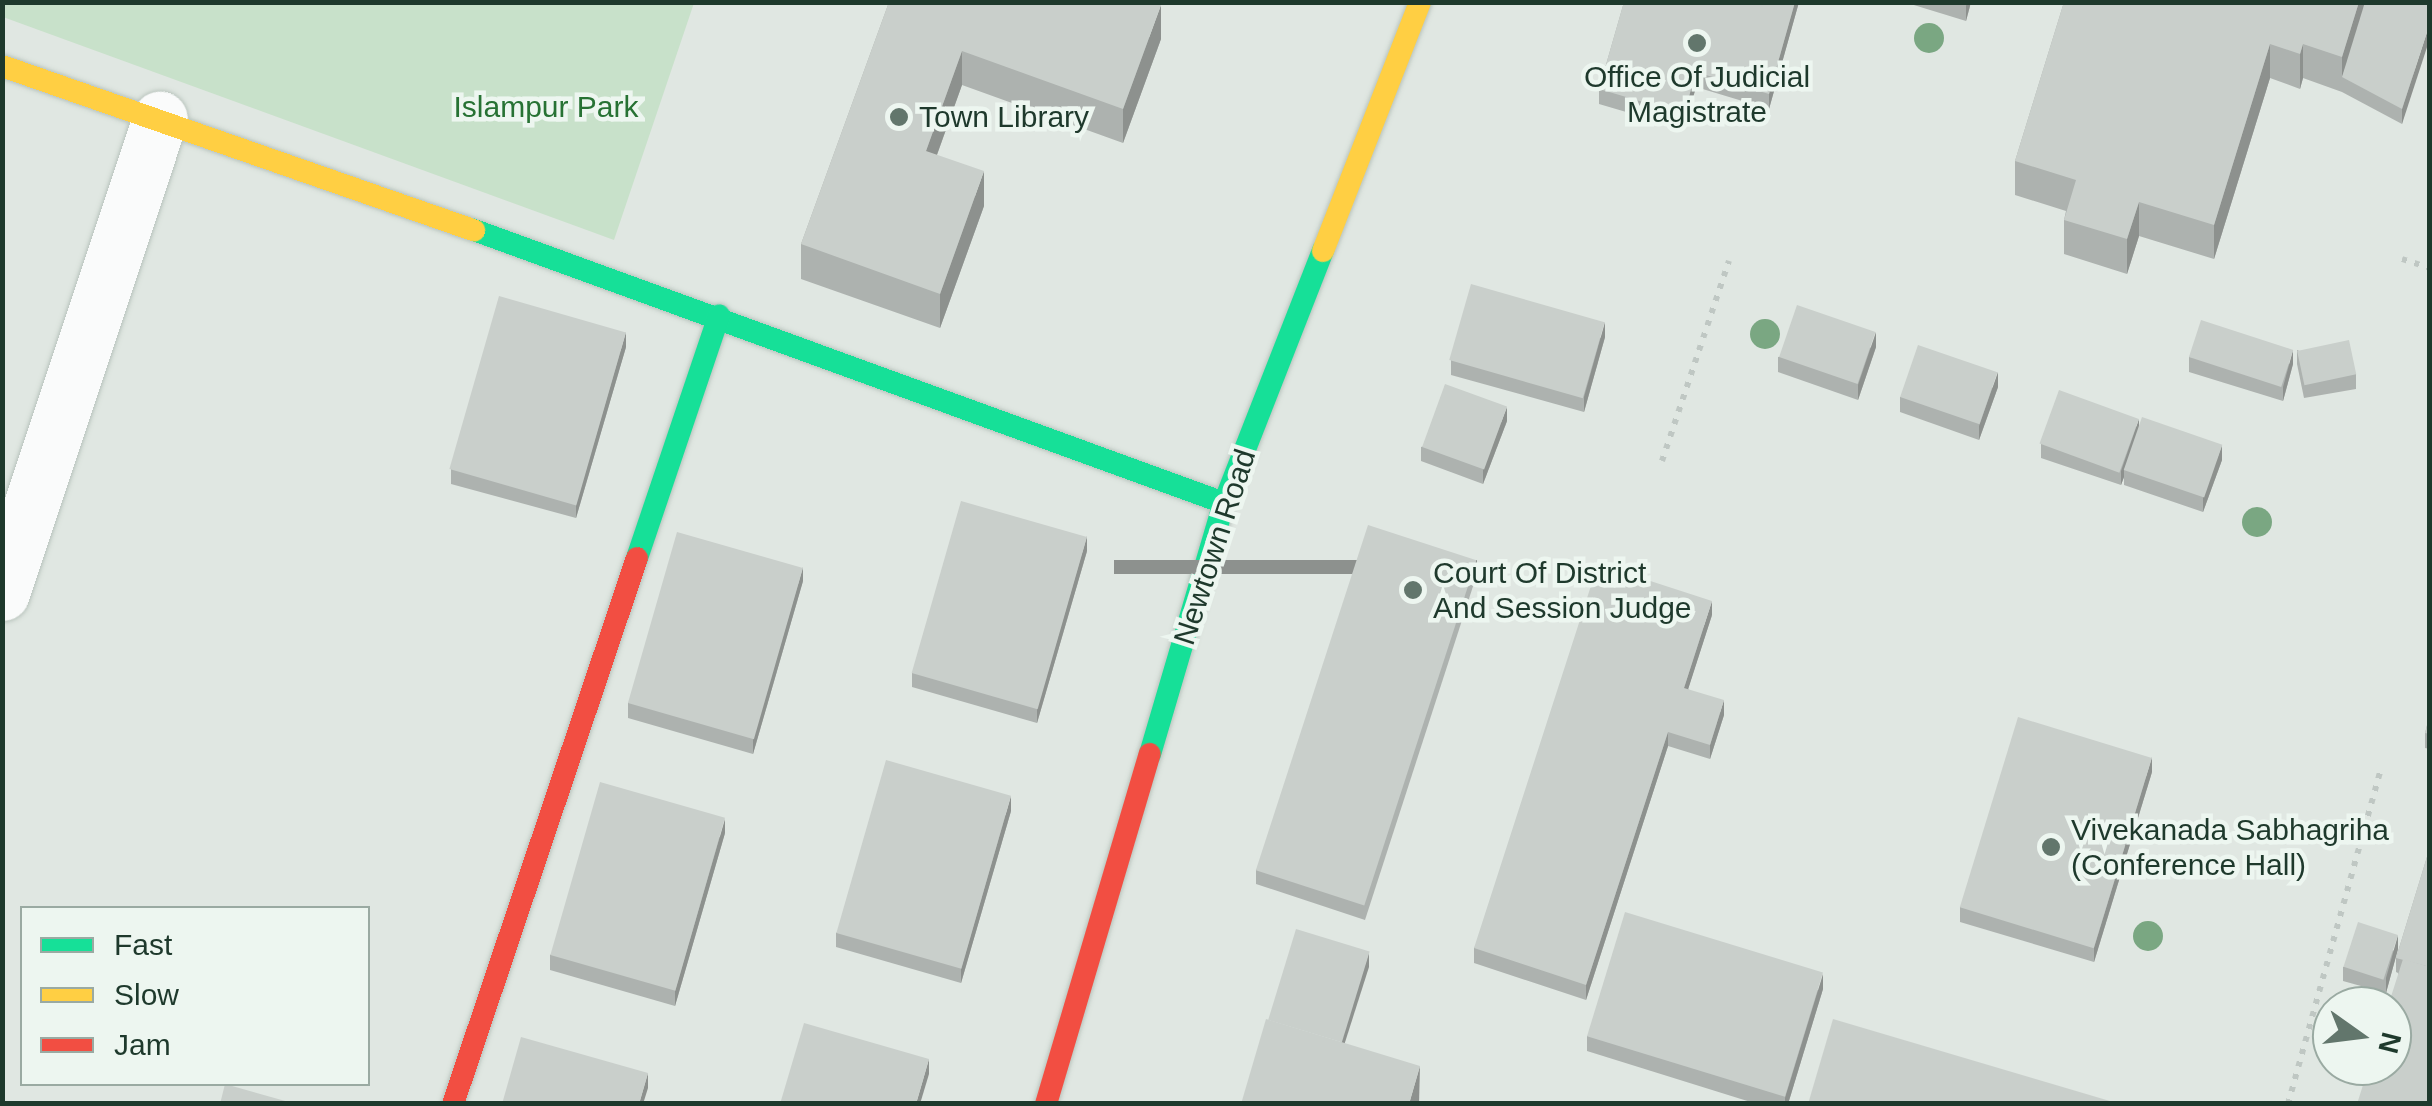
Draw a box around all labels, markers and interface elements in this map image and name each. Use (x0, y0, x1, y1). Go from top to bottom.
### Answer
marker: Office Of Judicial Magistrate (1686, 32, 1708, 54)
place label: Office Of Judicial Magistrate (1584, 59, 1810, 130)
park label: Islampur Park (453, 89, 639, 125)
place label: Town Library (919, 99, 1089, 135)
marker: Town Library (888, 106, 910, 128)
street label: Newtown Road (1166, 445, 1264, 649)
place label: Court Of District And Session Judge (1433, 555, 1692, 626)
marker: Court Of District And Session Judge (1402, 579, 1424, 601)
place label: Vivekanada Sabhagriha (Conference Hall) (2071, 812, 2389, 882)
marker: Vivekanada Sabhagriha (Conference Hall) (2040, 836, 2062, 858)
legend (20, 906, 370, 1086)
text: Fast (114, 928, 172, 961)
text: Slow (114, 978, 179, 1011)
north arrow (2312, 986, 2412, 1086)
text: Jam (114, 1028, 171, 1061)
text: N (2372, 1029, 2407, 1056)

